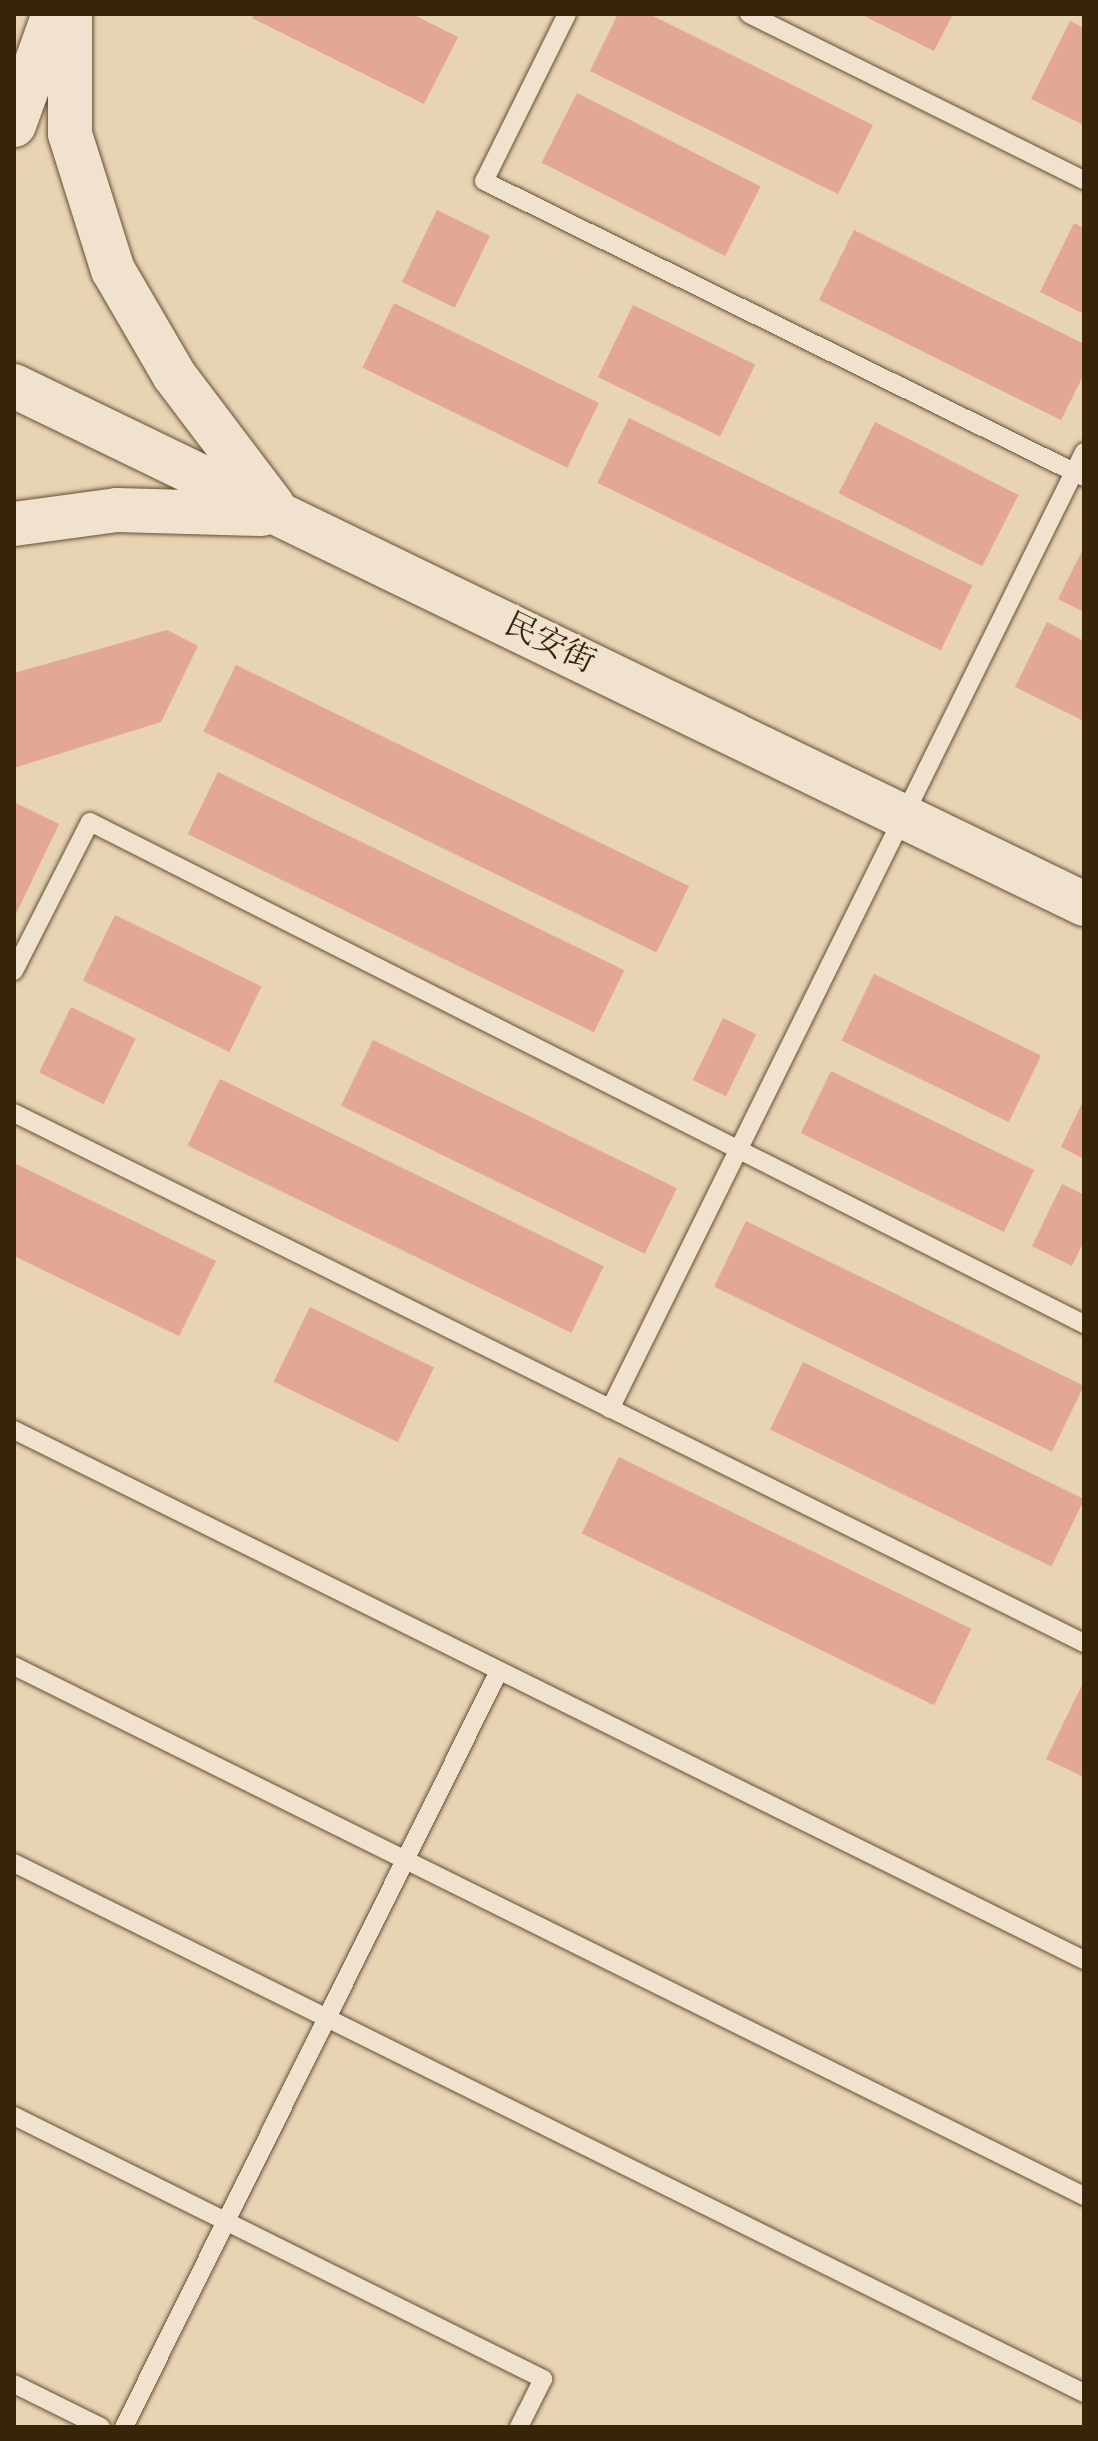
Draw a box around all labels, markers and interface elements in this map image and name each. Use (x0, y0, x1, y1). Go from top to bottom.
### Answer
street label: 民安街 (497, 607, 601, 683)

